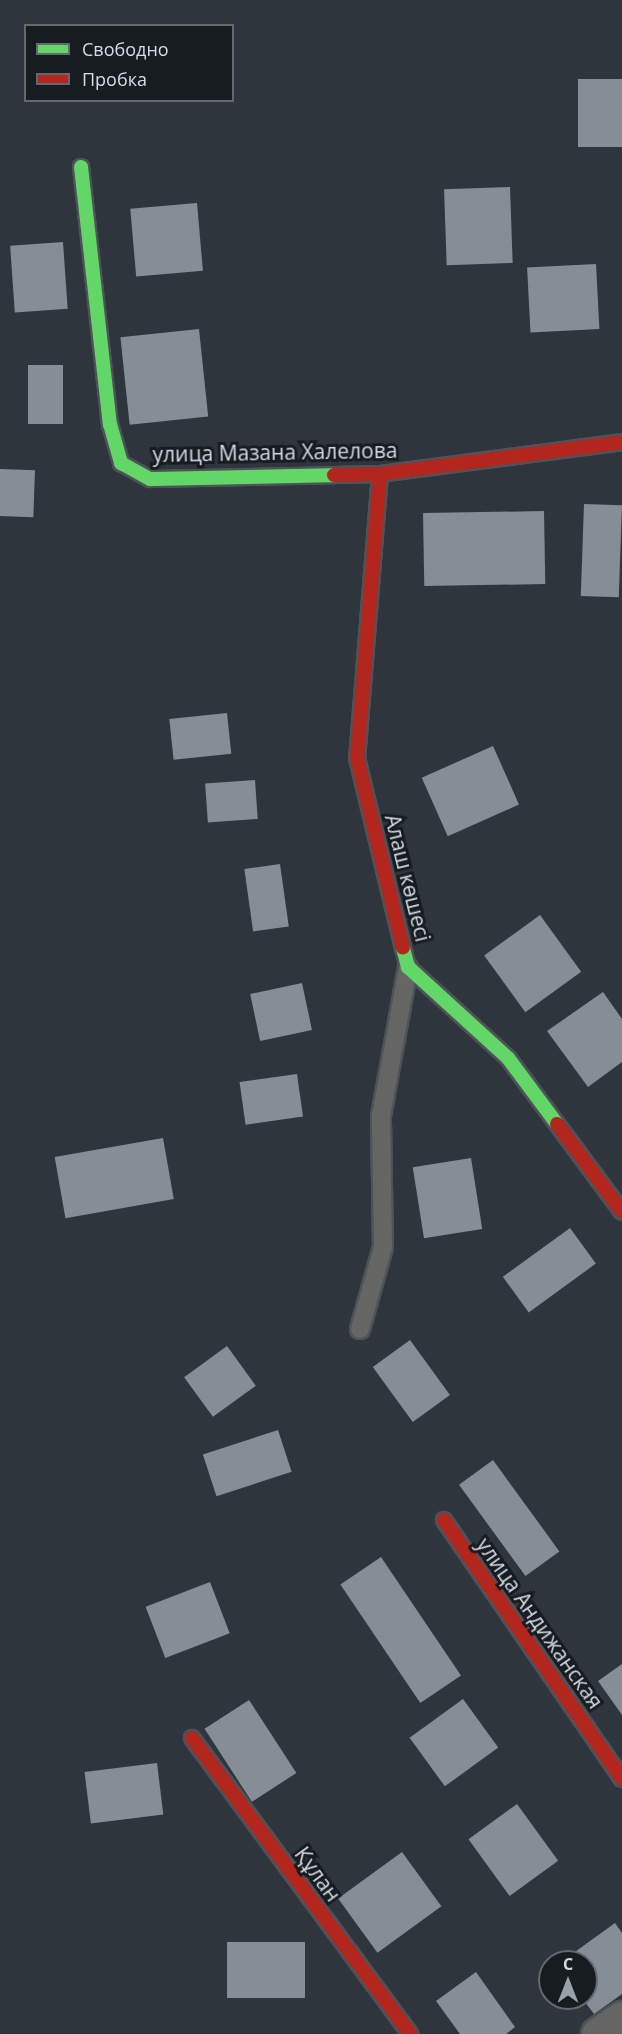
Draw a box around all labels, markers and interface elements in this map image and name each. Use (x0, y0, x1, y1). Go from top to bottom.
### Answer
legend (24, 24, 234, 102)
text: Свободно (82, 37, 169, 61)
text: Пробка (82, 67, 147, 91)
street label: улица Мазана Халелова (152, 437, 398, 467)
street label: Алаш көшесі (380, 812, 436, 944)
street label: улица Андижанская (472, 1533, 608, 1713)
street label: Құлан (290, 1842, 346, 1906)
north arrow (538, 1950, 598, 2010)
text: С (563, 1953, 573, 1975)

